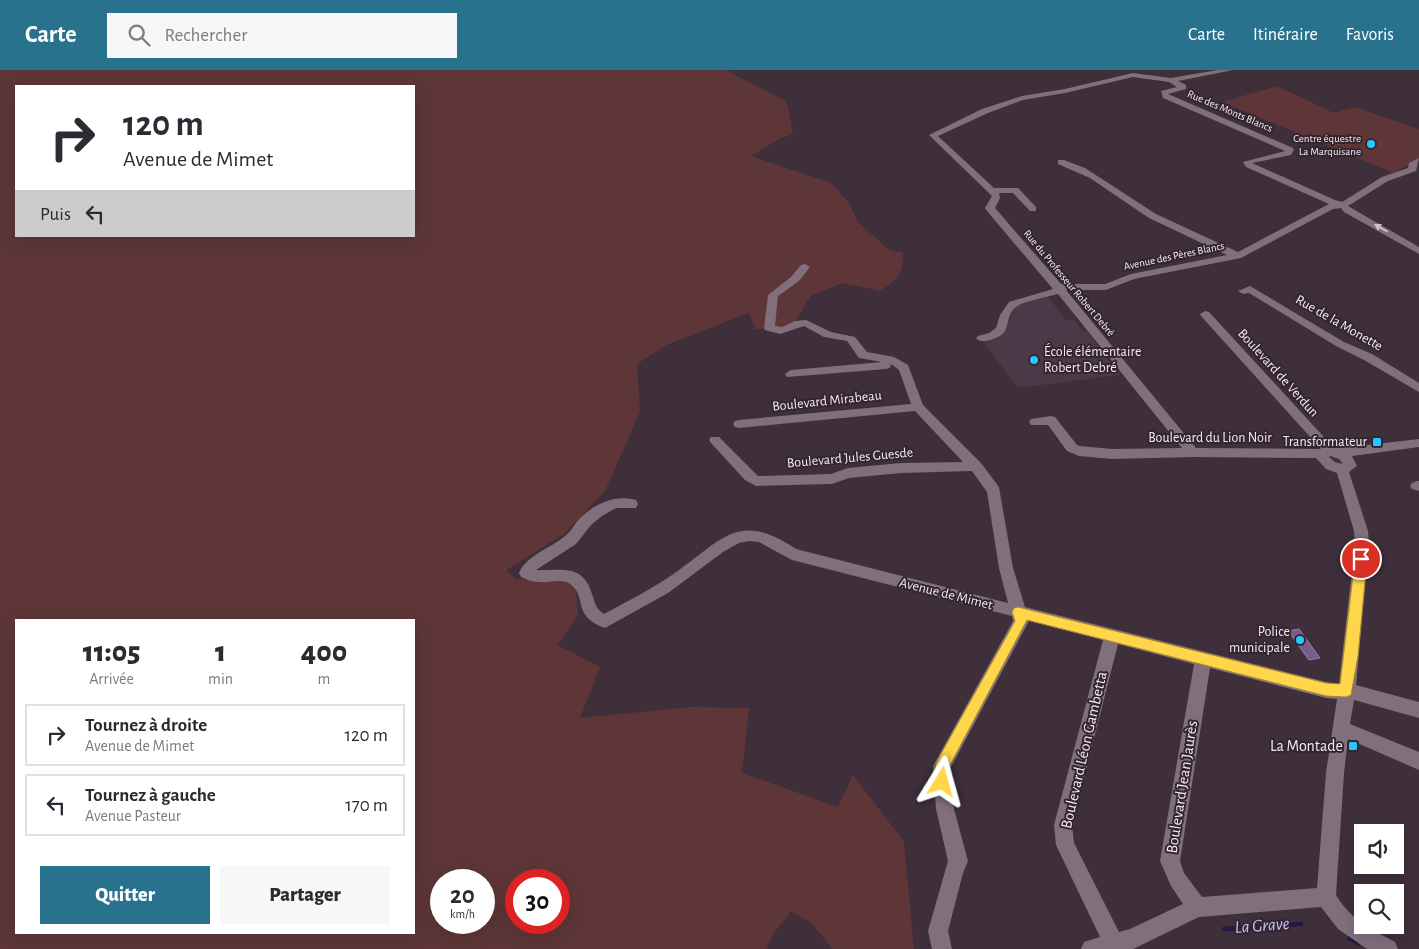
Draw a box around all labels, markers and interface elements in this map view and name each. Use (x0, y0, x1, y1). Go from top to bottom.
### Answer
search box (107, 13, 457, 58)
icon: search (125, 21, 153, 49)
text: Carte (25, 23, 77, 47)
text: Rechercher (165, 26, 247, 45)
text: Carte (1188, 26, 1225, 44)
text: Itinéraire (1253, 26, 1318, 44)
text: Favoris (1346, 26, 1394, 44)
street label: Rue des Monts Blancs (1186, 88, 1274, 134)
icon: right (40, 105, 105, 170)
text: 120 m (123, 107, 204, 142)
place label: Centre équestre La Marquisane (1293, 133, 1361, 157)
marker: Centre équestre La Marquisane (1365, 138, 1377, 150)
text: Avenue de Mimet (123, 148, 273, 170)
icon: left (81, 200, 109, 228)
text: Puis (40, 205, 71, 224)
one-way arrow (1374, 223, 1387, 232)
street label: Rue du Professeur Robert Debré (1021, 228, 1117, 338)
street label: Avenue des Pères Blancs (1123, 240, 1225, 272)
street label: Rue de la Monette (1293, 292, 1385, 354)
street label: Boulevard de Verdun (1235, 326, 1321, 420)
place label: École élémentaire Robert Debré (1044, 342, 1141, 375)
marker: École élémentaire Robert Debré (1028, 354, 1040, 366)
street label: Boulevard Mirabeau (772, 388, 882, 414)
street label: Boulevard du Lion Noir (1148, 431, 1272, 445)
place label: Transformateur (1283, 435, 1367, 449)
marker: Transformateur (1371, 436, 1383, 448)
street label: Boulevard Jules Guesde (786, 446, 914, 470)
pin (1340, 538, 1382, 580)
icon: arrive (1347, 545, 1375, 573)
street label: Avenue de Mimet (898, 576, 995, 612)
place label: Police municipale (1229, 625, 1290, 655)
marker: Police municipale (1294, 634, 1306, 646)
text: 11:05 (83, 637, 140, 667)
text: 1 (215, 637, 226, 667)
text: 400 (301, 637, 347, 667)
street label: Boulevard Léon Gambetta (1058, 670, 1110, 830)
text: Arrivée (89, 671, 134, 687)
text: min (208, 671, 233, 687)
text: m (318, 671, 330, 687)
text: Tournez à droite (85, 716, 207, 735)
street label: Boulevard Jean Jaurès (1164, 719, 1200, 855)
icon: right (42, 721, 70, 749)
text: 120 m (344, 726, 388, 745)
text: Avenue de Mimet (85, 738, 194, 754)
place label: La Montade (1270, 738, 1343, 754)
marker: La Montade (1347, 740, 1359, 752)
position arrow (915, 755, 967, 807)
text: Tournez à gauche (85, 786, 216, 805)
icon: left (42, 791, 70, 819)
text: 170 m (345, 796, 388, 815)
text: Avenue Pasteur (85, 808, 181, 824)
map controls (1354, 824, 1404, 934)
button: sound (1354, 824, 1404, 874)
button: Quitter (40, 866, 210, 924)
button: Partager (220, 866, 390, 924)
speed limit sign: 30 (505, 869, 570, 934)
text: 20 (450, 883, 475, 908)
button: search (1354, 884, 1404, 934)
text: km/h (450, 908, 475, 920)
water label: La Grave (1234, 915, 1290, 937)

